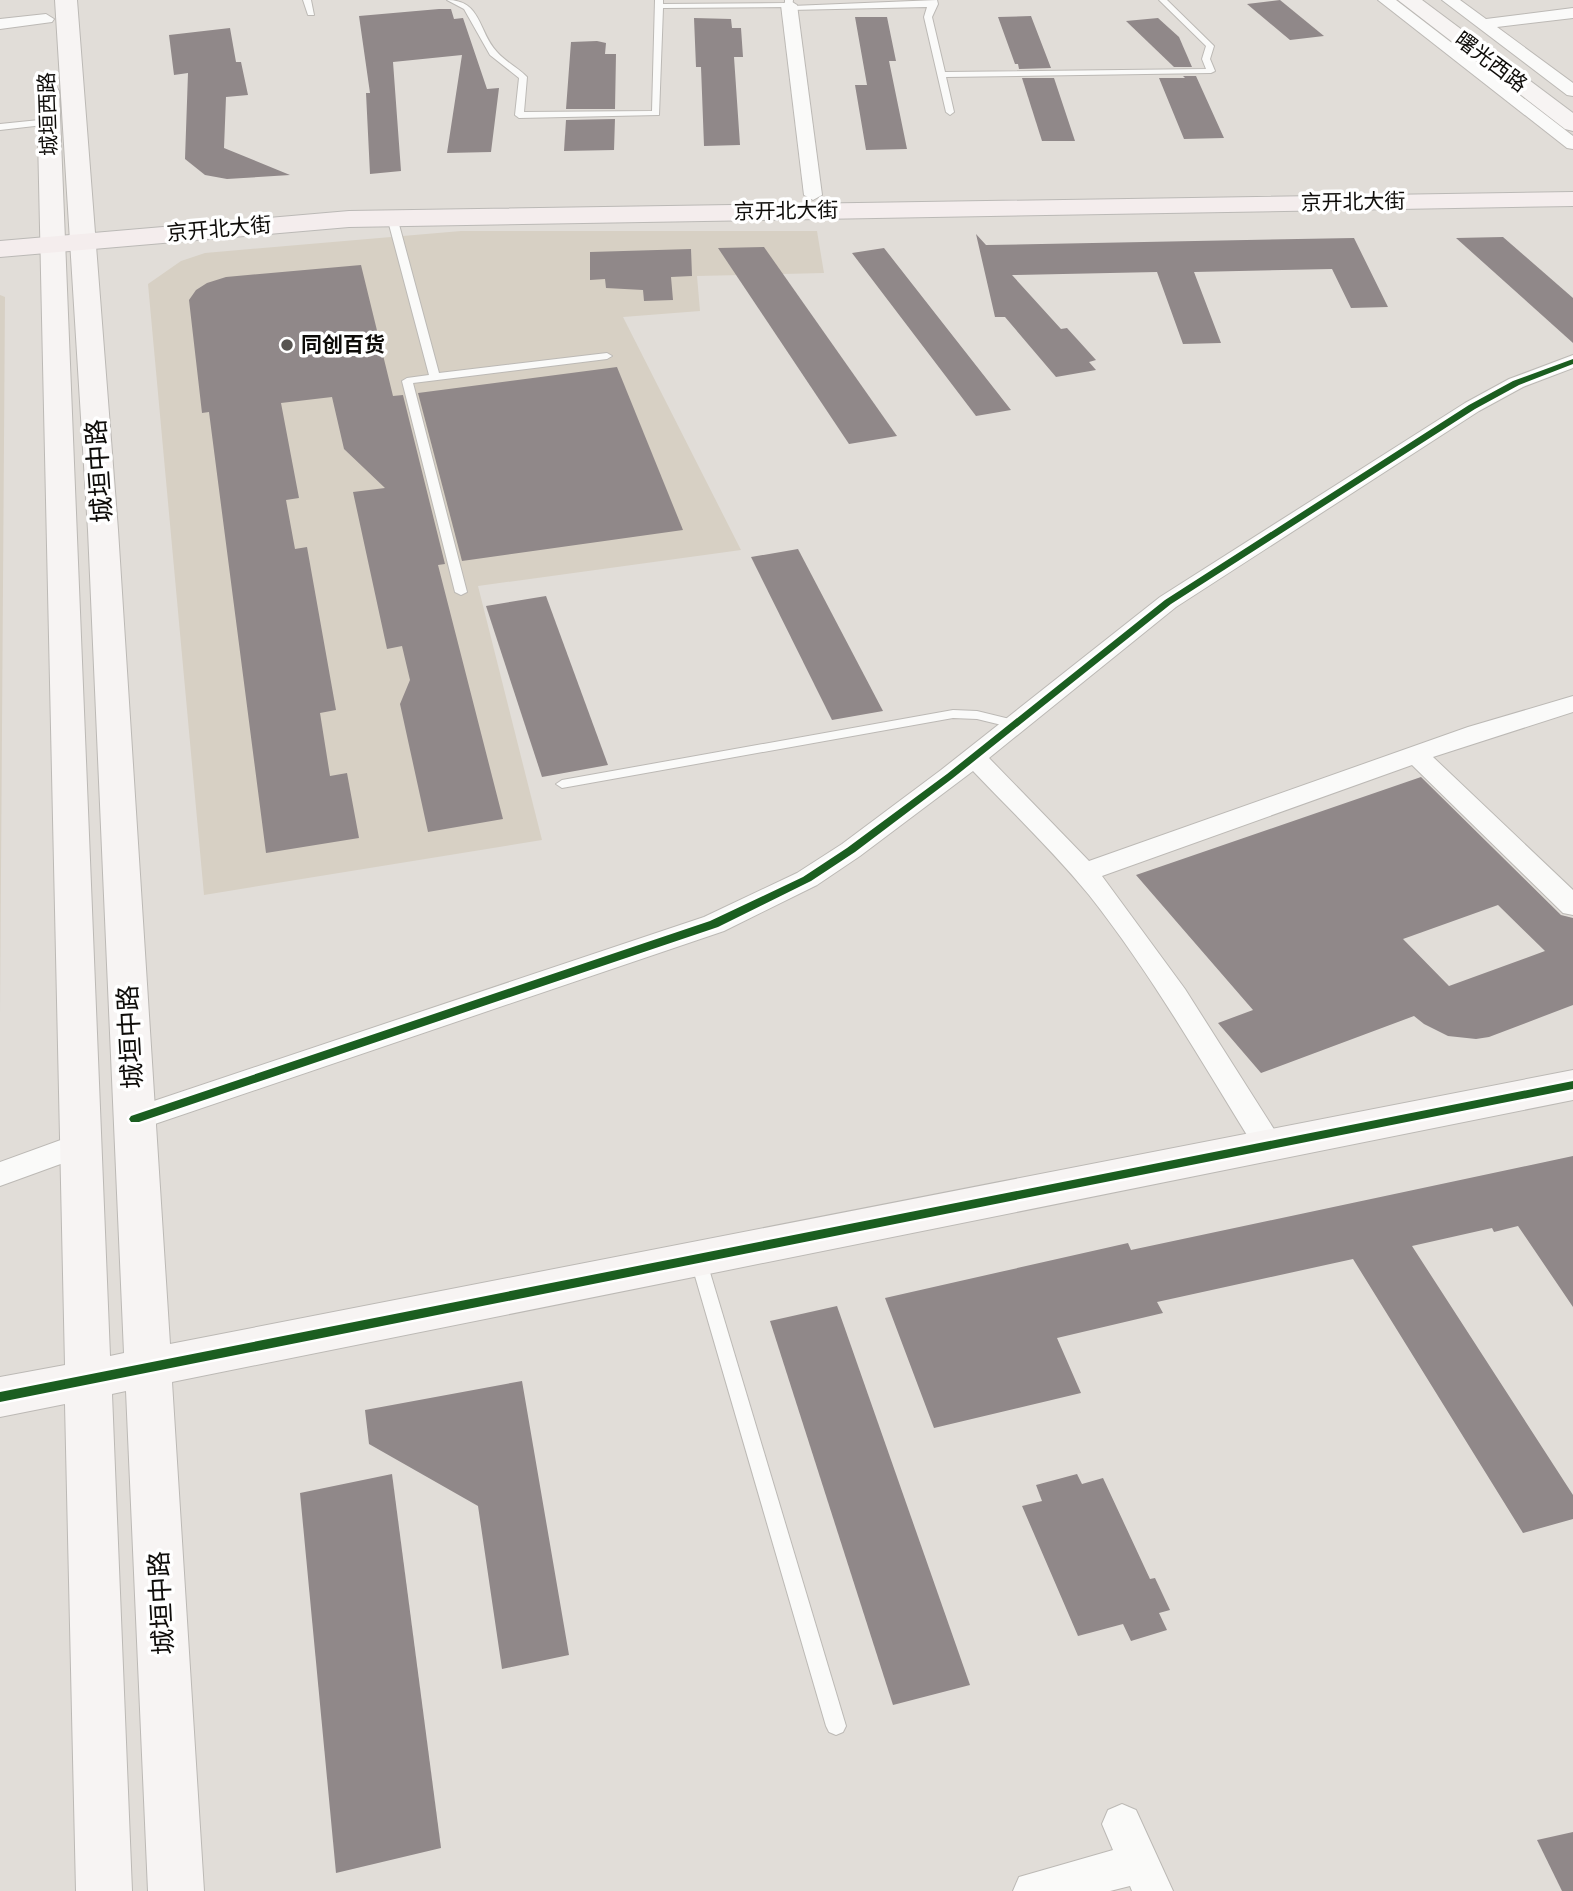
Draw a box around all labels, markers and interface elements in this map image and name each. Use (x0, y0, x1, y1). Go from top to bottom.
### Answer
street label: 曙光西路 (1448, 23, 1535, 99)
street label: 城垣西路 (30, 72, 64, 157)
street label: 京开北大街 (1300, 184, 1406, 218)
street label: 京开北大街 (733, 193, 839, 227)
street label: 京开北大街 (165, 207, 273, 249)
place label: 同创百货 (301, 328, 385, 360)
marker: 同创百货 (279, 337, 295, 353)
street label: 城垣中路 (75, 418, 122, 524)
street label: 城垣中路 (107, 984, 152, 1090)
street label: 城垣中路 (138, 1550, 183, 1656)

